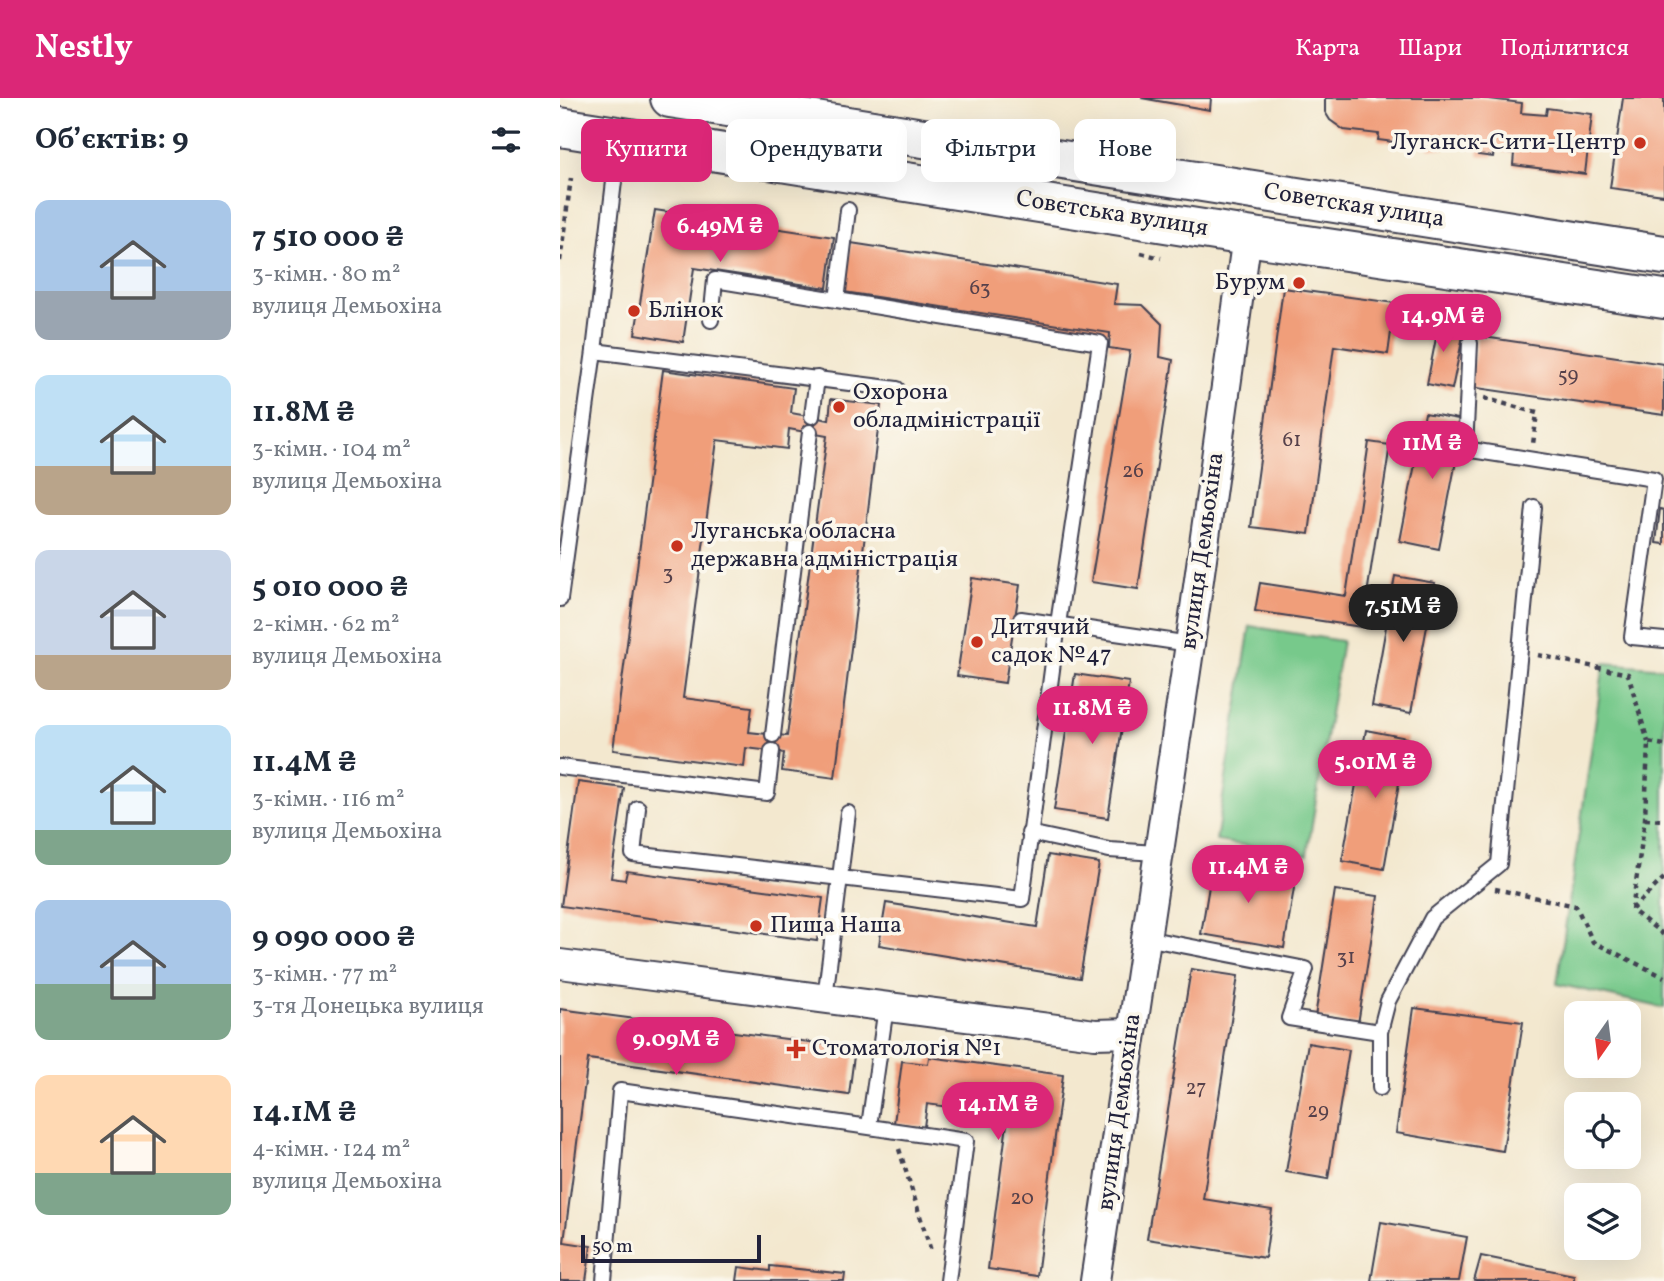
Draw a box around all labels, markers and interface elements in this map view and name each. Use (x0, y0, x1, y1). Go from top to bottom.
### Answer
text: Nestly (35, 26, 133, 72)
text: Карта (1295, 32, 1360, 66)
text: Шари (1398, 32, 1462, 66)
text: Поділитися (1500, 32, 1629, 66)
text: Об’єктів: 9 (35, 119, 189, 161)
chip: Купити (581, 119, 712, 182)
chip: Орендувати (726, 119, 907, 182)
chip: Фільтри (921, 119, 1060, 182)
chip: Нове (1074, 119, 1176, 182)
icon: filters (487, 121, 525, 159)
place label: Луганск-Сити-Центр (1391, 126, 1626, 160)
marker: Луганск-Сити-Центр (1632, 135, 1648, 151)
street label: Советская улица (1261, 175, 1447, 237)
street label: Совєтська вулиця (1013, 182, 1211, 246)
pin: 6.49M ₴ (655, 204, 785, 264)
text: 6.49M ₴ (677, 211, 763, 243)
text: 7 510 000 ₴ (252, 217, 404, 259)
icon: home (91, 228, 175, 312)
text: 3-кімн. · 80 m² (252, 259, 401, 291)
place label: Бурум (1215, 266, 1285, 300)
house number: 63 (969, 274, 991, 303)
marker: Бурум (1291, 275, 1307, 291)
text: вулиця Демьохіна (252, 291, 443, 323)
place label: Блінок (648, 294, 723, 328)
pin: 14.9M ₴ (1378, 294, 1508, 354)
text: 14.9M ₴ (1401, 301, 1485, 333)
marker: Блінок (626, 303, 642, 319)
house number: 59 (1558, 361, 1578, 390)
place label: Охорона обладміністрації (853, 376, 1041, 438)
text: 11.8M ₴ (252, 392, 355, 434)
marker: Охорона обладміністрації (831, 399, 847, 415)
icon: home (91, 403, 175, 487)
pin: 11M ₴ (1383, 422, 1481, 481)
house number: 61 (1283, 426, 1301, 455)
text: 11M ₴ (1402, 428, 1462, 460)
text: 3-кімн. · 104 m² (252, 434, 411, 466)
street label: вулиця Демьохіна (1172, 450, 1234, 652)
house number: 26 (1122, 457, 1144, 486)
text: вулиця Демьохіна (252, 466, 443, 498)
place label: Луганська обласна державна адміністрація (691, 515, 958, 577)
marker: Луганська обласна державна адміністрація (669, 538, 685, 554)
house number: 3 (663, 559, 673, 588)
text: 5 010 000 ₴ (252, 567, 408, 609)
icon: home (91, 578, 175, 662)
pin: 7.51M ₴ (1338, 584, 1468, 644)
text: 7.51M ₴ (1365, 591, 1441, 623)
text: 2-кімн. · 62 m² (252, 609, 400, 641)
place label: Дитячий садок №47 (991, 611, 1112, 673)
marker: Дитячий садок №47 (969, 634, 985, 650)
text: вулиця Демьохіна (252, 641, 443, 673)
pin: 11.8M ₴ (1027, 686, 1157, 746)
text: 11.8M ₴ (1053, 693, 1131, 725)
pin: 5.01M ₴ (1310, 740, 1440, 800)
text: 11.4M ₴ (252, 742, 357, 784)
text: 5.01M ₴ (1334, 747, 1416, 779)
icon: home (91, 753, 175, 837)
text: 3-кімн. · 116 m² (252, 784, 404, 816)
text: вулиця Демьохіна (252, 816, 443, 848)
pin: 11.4M ₴ (1183, 846, 1313, 905)
text: 11.4M ₴ (1208, 852, 1288, 884)
place label: Пища Наша (770, 909, 902, 943)
text: 9 090 000 ₴ (252, 917, 415, 959)
marker: Пища Наша (748, 918, 764, 934)
icon: home (91, 928, 175, 1012)
house number: 31 (1337, 943, 1355, 972)
text: 3-кімн. · 77 m² (252, 959, 397, 991)
text: 3-тя Донецька вулиця (252, 991, 484, 1023)
north arrow (1564, 1001, 1642, 1078)
map controls (1564, 1001, 1641, 1260)
street label: вулиця Демьохіна (1089, 1011, 1151, 1213)
pin: 9.09M ₴ (611, 1018, 741, 1077)
text: 9.09M ₴ (632, 1024, 720, 1056)
place label: Стоматологія №1 (812, 1032, 1002, 1066)
marker: Стоматологія №1 (786, 1039, 806, 1059)
house number: 27 (1186, 1074, 1206, 1103)
pin: 14.1M ₴ (933, 1082, 1063, 1142)
text: 14.1M ₴ (958, 1089, 1038, 1121)
text: 14.1M ₴ (252, 1092, 357, 1134)
button: locate (1564, 1092, 1641, 1169)
house number: 29 (1307, 1097, 1329, 1126)
icon: home (91, 1103, 175, 1187)
text: 4-кімн. · 124 m² (252, 1134, 410, 1166)
text: вулиця Демьохіна (252, 1166, 443, 1198)
button: layers (1564, 1183, 1641, 1260)
house number: 20 (1010, 1184, 1034, 1213)
scale bar (581, 1232, 761, 1264)
text: 50 m (592, 1234, 633, 1260)

